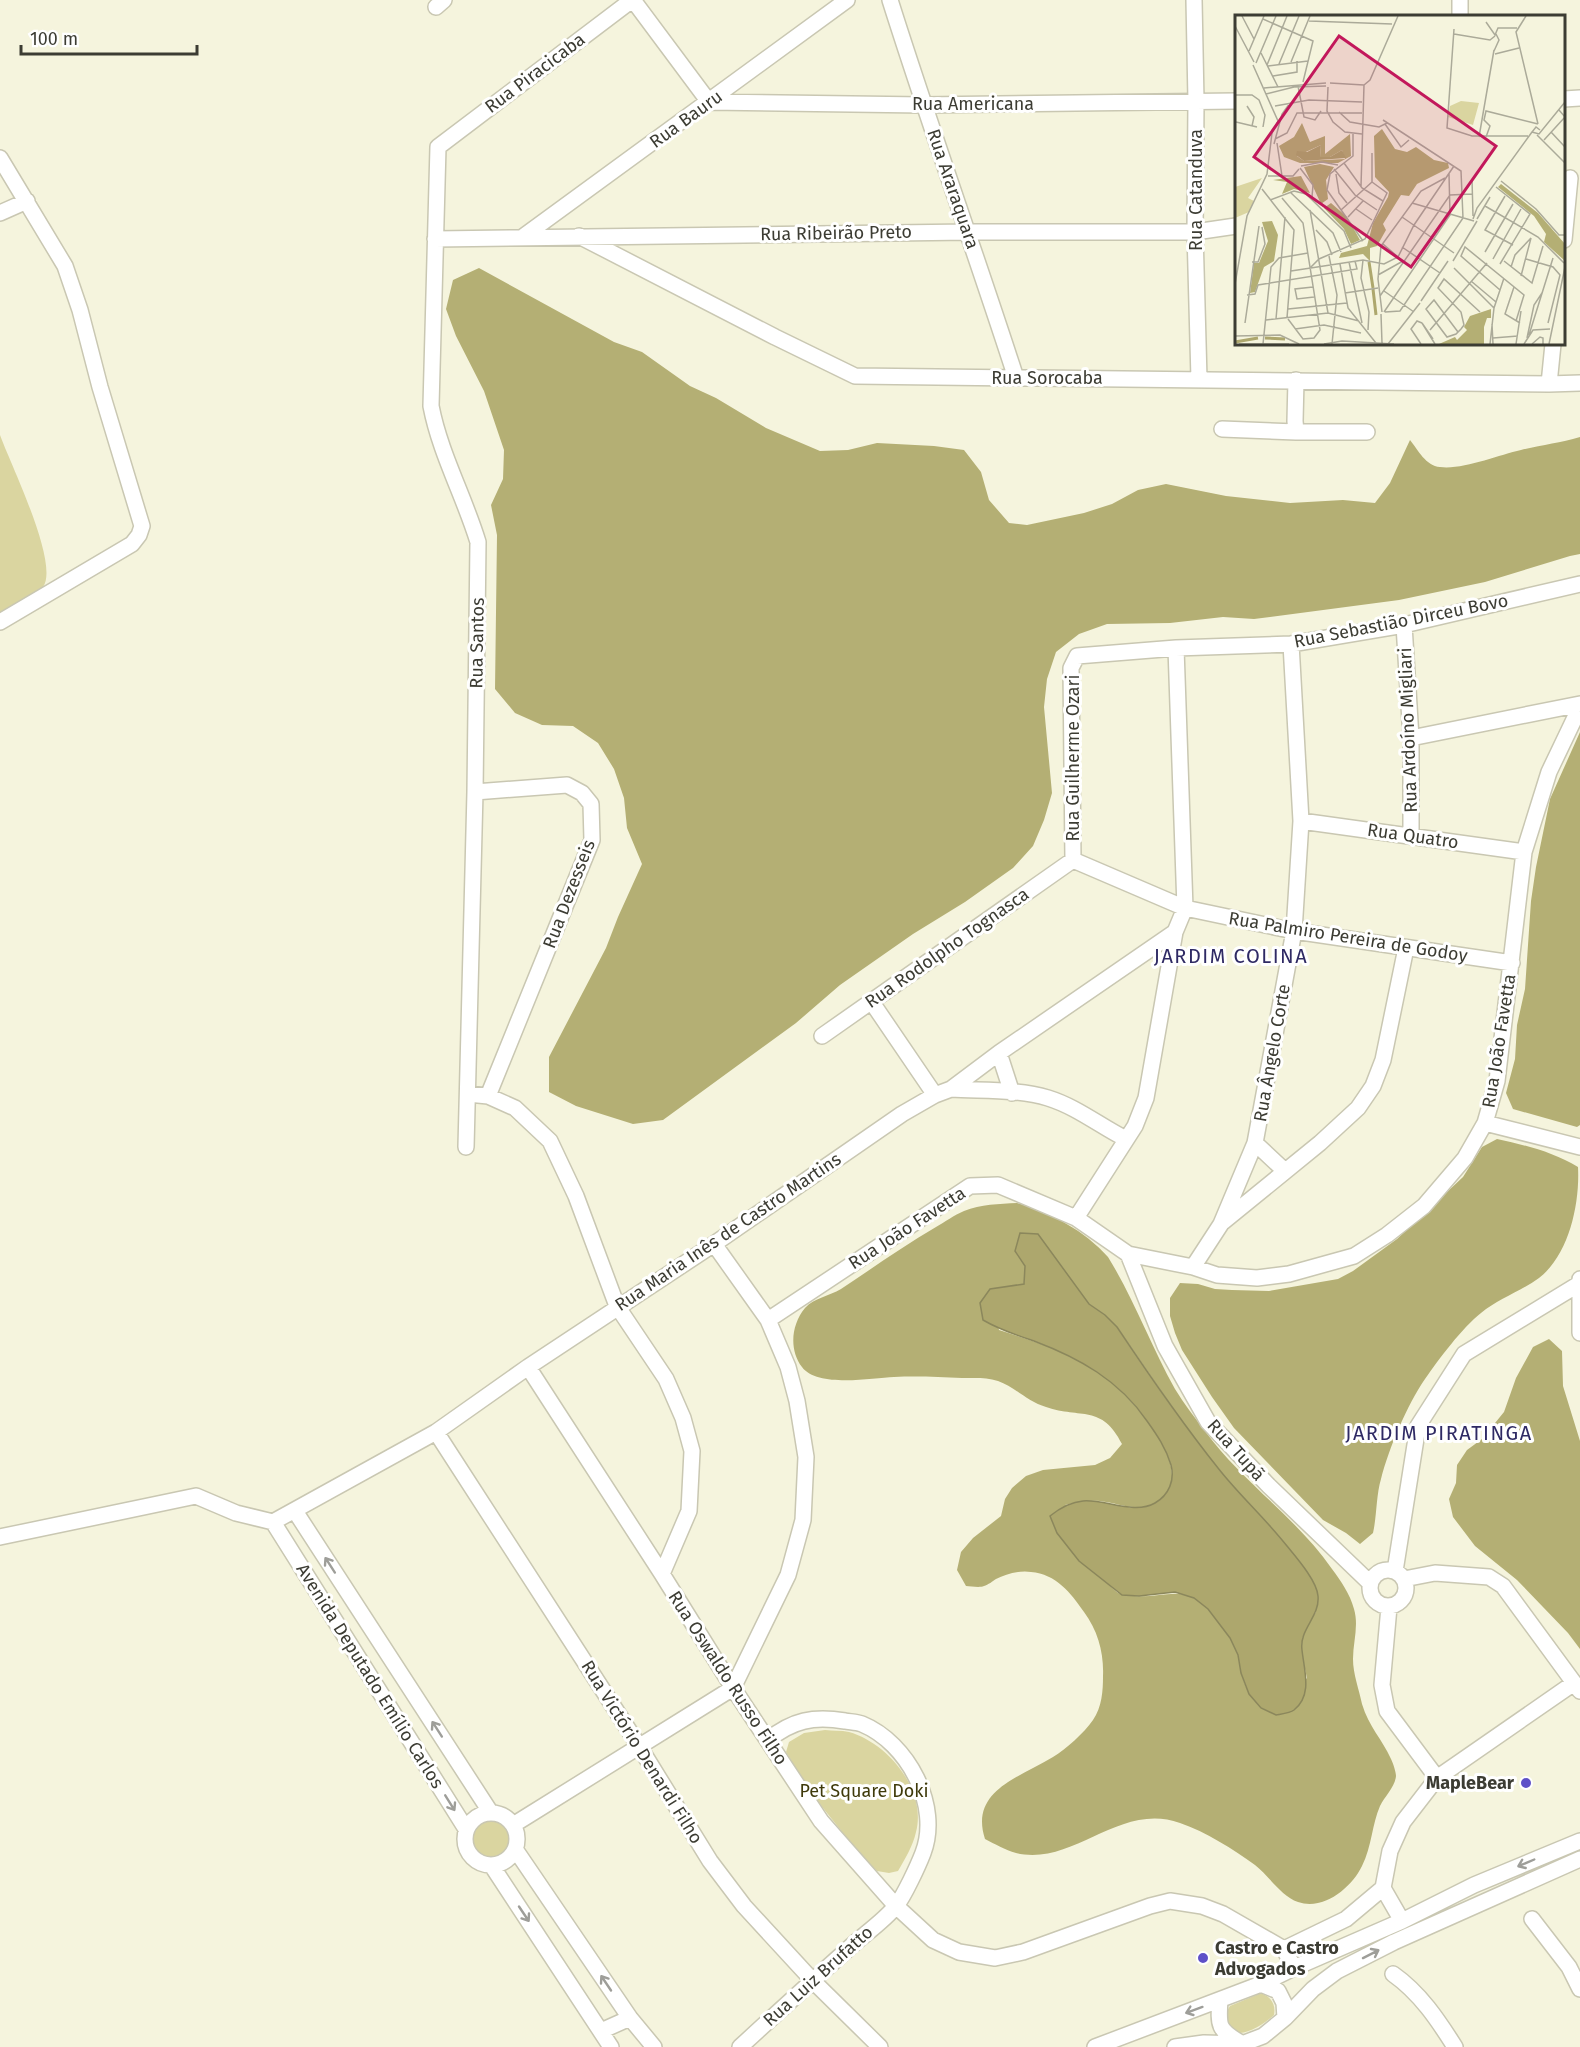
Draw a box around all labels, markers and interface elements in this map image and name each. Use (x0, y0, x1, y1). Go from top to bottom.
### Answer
inset map (1235, 15, 1565, 345)
scale bar (21, 18, 196, 56)
text: 100 m (30, 28, 78, 50)
street label: Rua Piracicaba (481, 28, 589, 118)
street label: Rua Bauru (645, 85, 727, 153)
street label: Rua Americana (912, 93, 1034, 115)
street label: Rua Araraquara (922, 126, 984, 252)
street label: Rua Catanduva (1185, 129, 1207, 251)
street label: Rua Ribeirão Preto (760, 221, 912, 245)
street label: Rua Sorocaba (991, 367, 1103, 389)
street label: Rua Sebastião Dirceu Bovo (1292, 589, 1510, 653)
street label: Rua Santos (465, 597, 489, 689)
street label: Rua Ardoíno Migliari (1394, 647, 1422, 813)
street label: Rua Guilherme Ozari (1062, 674, 1084, 842)
street label: Rua Quatro (1366, 819, 1460, 853)
street label: Rua Dezesseis (538, 837, 600, 951)
street label: Rua Rodolpho Tognasca (861, 883, 1033, 1013)
street label: Rua Palmiro Pereira de Godoy (1227, 907, 1469, 967)
district label: JARDIM COLINA (1154, 944, 1308, 968)
street label: Rua João Favetta (1478, 972, 1520, 1110)
street label: Rua Ângelo Corte (1249, 982, 1295, 1124)
street label: Rua Maria Inês de Castro Martins (611, 1148, 845, 1316)
street label: Rua João Favetta (844, 1182, 970, 1274)
street label: Rua Tupã (1203, 1415, 1269, 1485)
district label: JARDIM PIRATINGA (1345, 1421, 1533, 1445)
one-way arrow (324, 1557, 336, 1574)
street label: Avenida Deputado Emílio Carlos (291, 1559, 449, 1793)
street label: Rua Oswaldo Russo Filho (663, 1587, 793, 1769)
street label: Rua Victório Denardi Filho (576, 1656, 708, 1848)
one-way arrow (430, 1720, 443, 1737)
place label: MapleBear (1426, 1772, 1515, 1794)
marker: MapleBear (1519, 1776, 1533, 1790)
park label: Pet Square Doki (799, 1780, 929, 1802)
one-way arrow (444, 1794, 456, 1811)
one-way arrow (1517, 1858, 1536, 1869)
one-way arrow (518, 1906, 530, 1922)
street label: Rua Luiz Brufatto (759, 1921, 877, 2031)
place label: Castro e Castro Advogados (1214, 1937, 1339, 1980)
one-way arrow (1361, 1948, 1379, 1960)
marker: Castro e Castro Advogados (1196, 1951, 1210, 1965)
one-way arrow (600, 1976, 612, 1992)
one-way arrow (1185, 2005, 1204, 2016)

